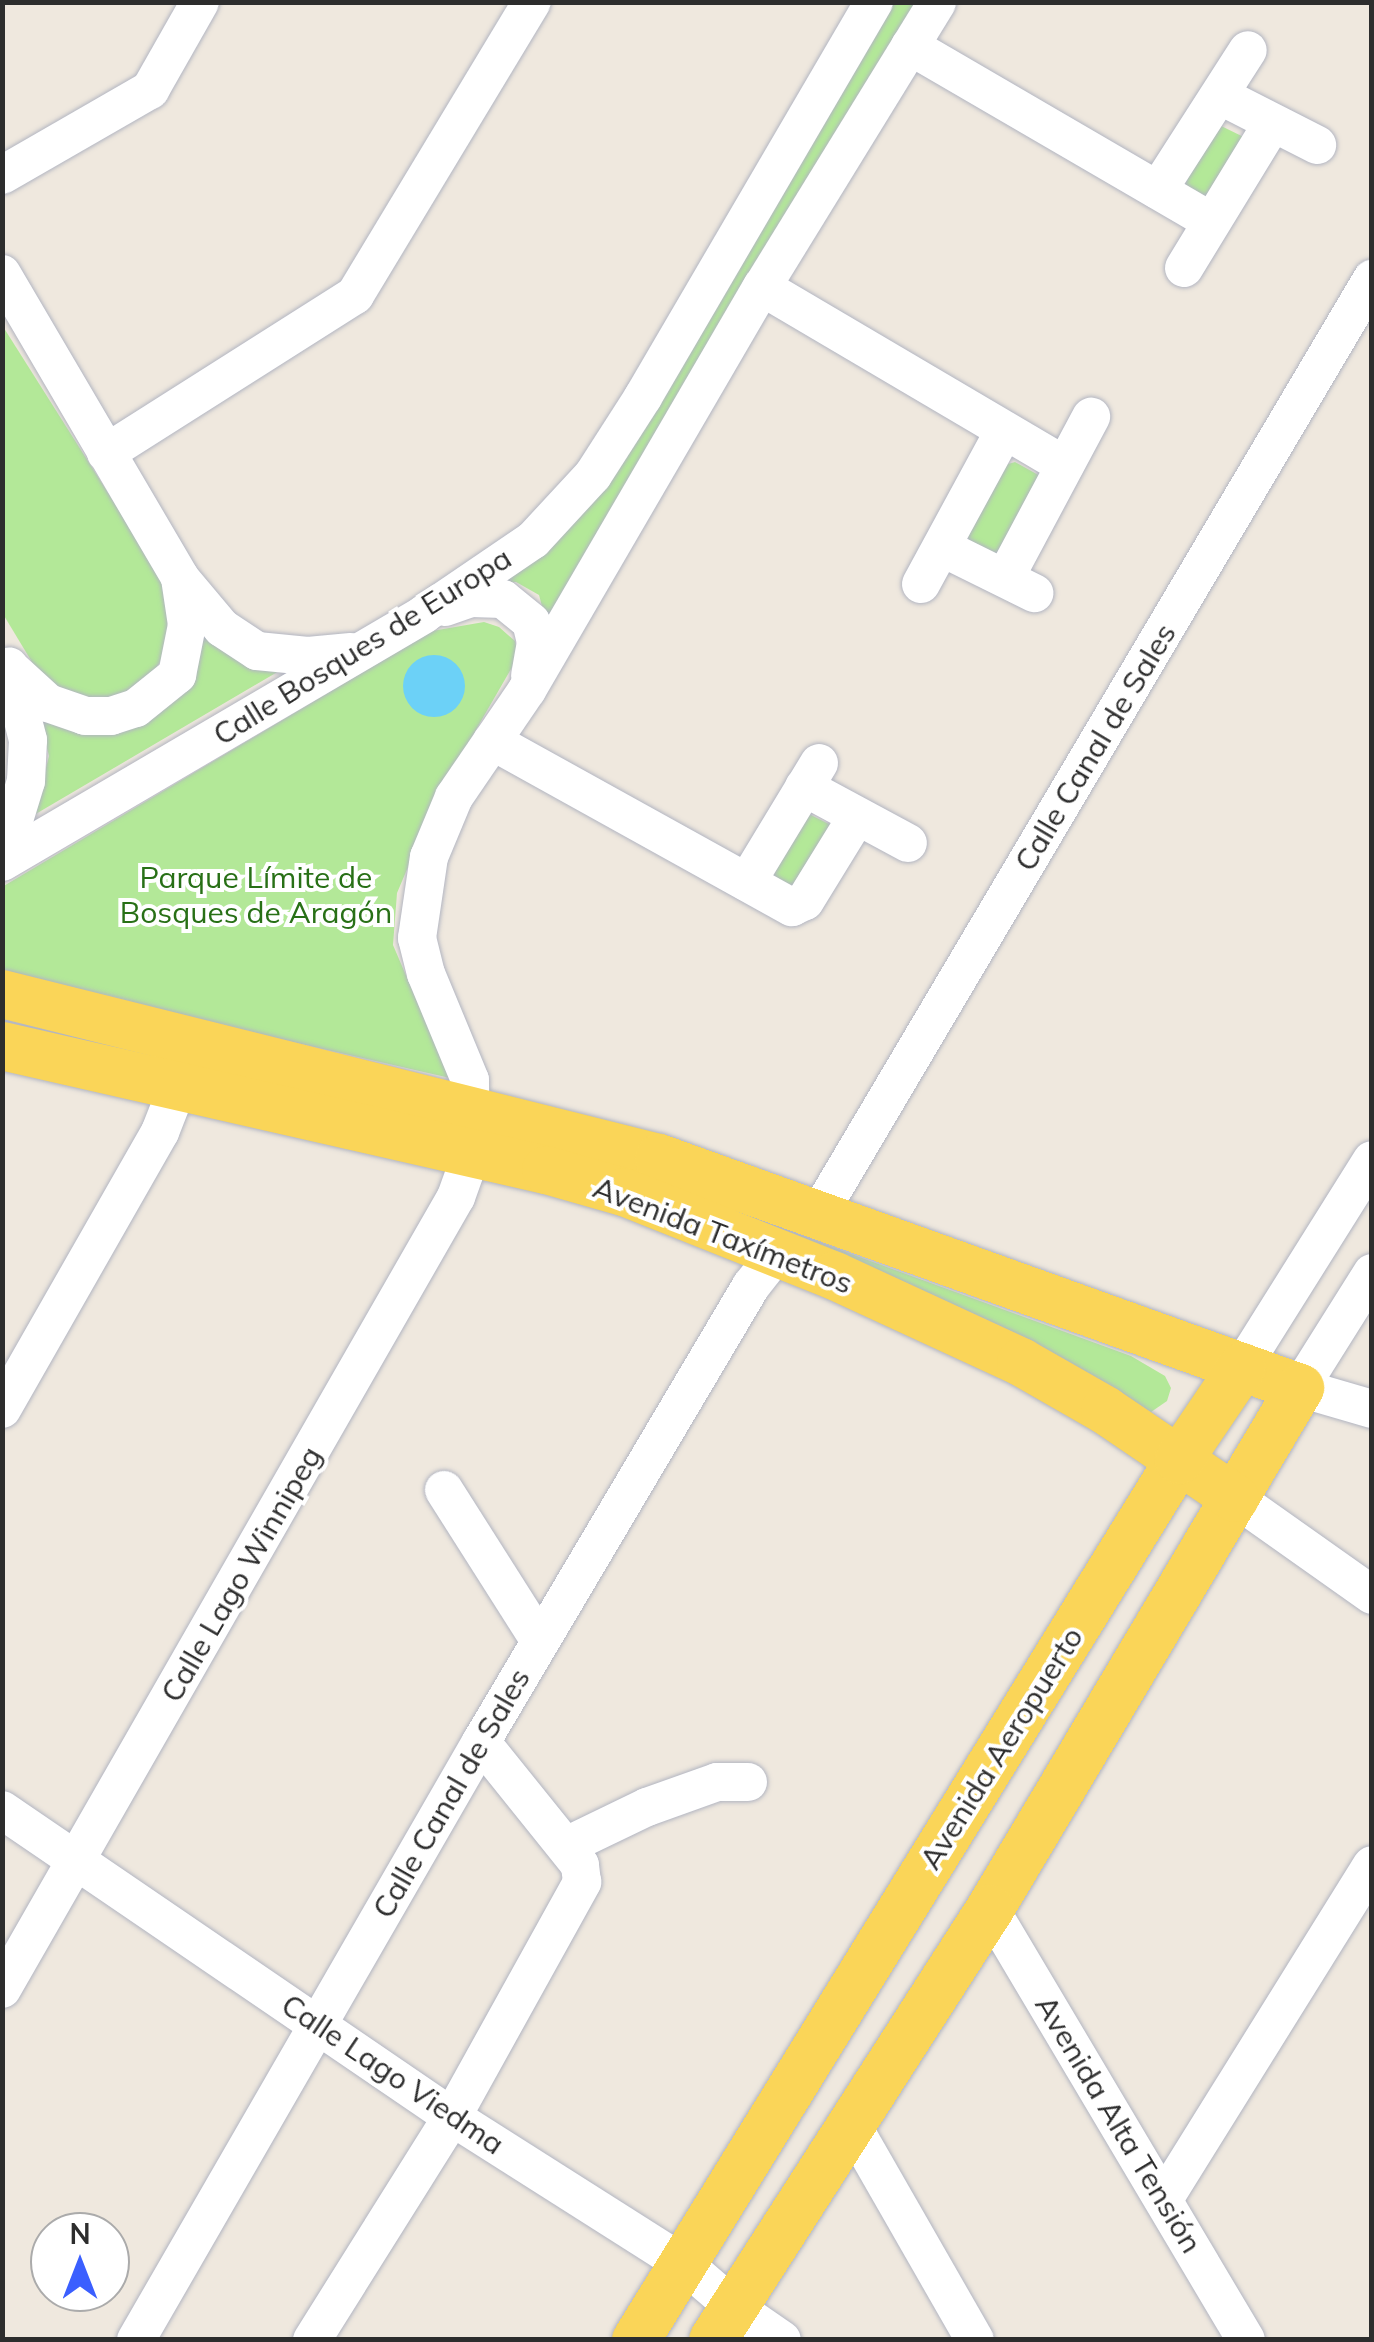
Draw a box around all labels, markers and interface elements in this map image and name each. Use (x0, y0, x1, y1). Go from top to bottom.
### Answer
street label: Calle Bosques de Europa (207, 540, 517, 752)
street label: Calle Canal de Sales (1007, 617, 1183, 877)
park label: Parque Límite de Bosques de Aragón (120, 859, 392, 930)
street label: Avenida Taxímetros (588, 1169, 858, 1301)
street label: Calle Lago Winnipeg (153, 1440, 329, 1708)
street label: Avenida Aeropuerto (912, 1620, 1090, 1876)
street label: Calle Canal de Sales (365, 1662, 537, 1924)
street label: Calle Lago Viedma (275, 1986, 511, 2162)
street label: Avenida Alta Tensión (1028, 1989, 1210, 2259)
north arrow (30, 2212, 130, 2312)
text: N (69, 2216, 91, 2251)

